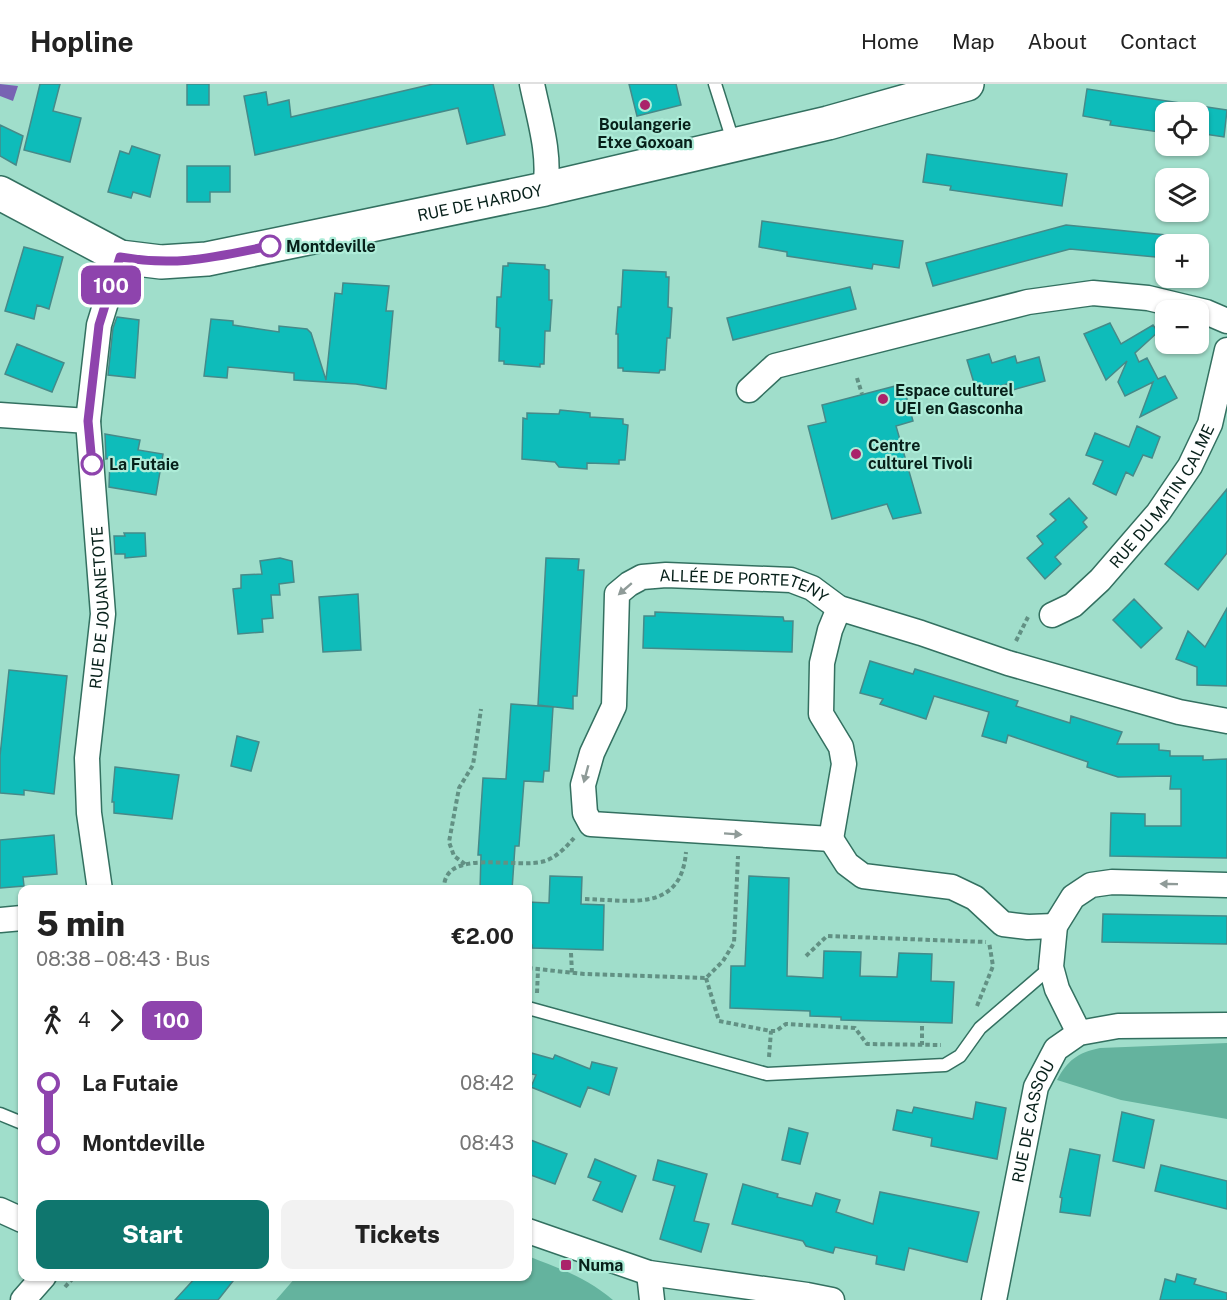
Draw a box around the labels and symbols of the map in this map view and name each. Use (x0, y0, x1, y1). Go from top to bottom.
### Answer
marker: Boulangerie Etxe Goxoan (638, 98, 652, 112)
place label: Boulangerie Etxe Goxoan (597, 115, 693, 152)
street label: RUE DE HARDOY (416, 180, 544, 225)
marker: Montdeville (259, 235, 281, 257)
place label: Montdeville (286, 237, 376, 256)
line badge: 100 (76, 266, 146, 304)
place label: Espace culturel UEI en Gasconha (895, 381, 1023, 418)
marker: Espace culturel UEI en Gasconha (876, 392, 890, 406)
street label: RUE DU MATIN CALME (1105, 421, 1218, 572)
place label: Centre culturel Tivoli (868, 436, 973, 473)
marker: Centre culturel Tivoli (849, 447, 863, 461)
marker: La Futaie (81, 453, 103, 475)
place label: La Futaie (109, 455, 179, 474)
street label: RUE DE JOUANETOTE (85, 526, 113, 690)
street label: ALLÉE DE PORTETENY (658, 565, 832, 606)
one-way arrow (617, 582, 633, 595)
one-way arrow (580, 765, 590, 783)
one-way arrow (724, 829, 743, 838)
one-way arrow (1159, 879, 1178, 888)
street label: RUE DE CASSOU (1008, 1057, 1058, 1184)
place label: Numa (578, 1256, 623, 1275)
marker: Numa (559, 1258, 573, 1272)

